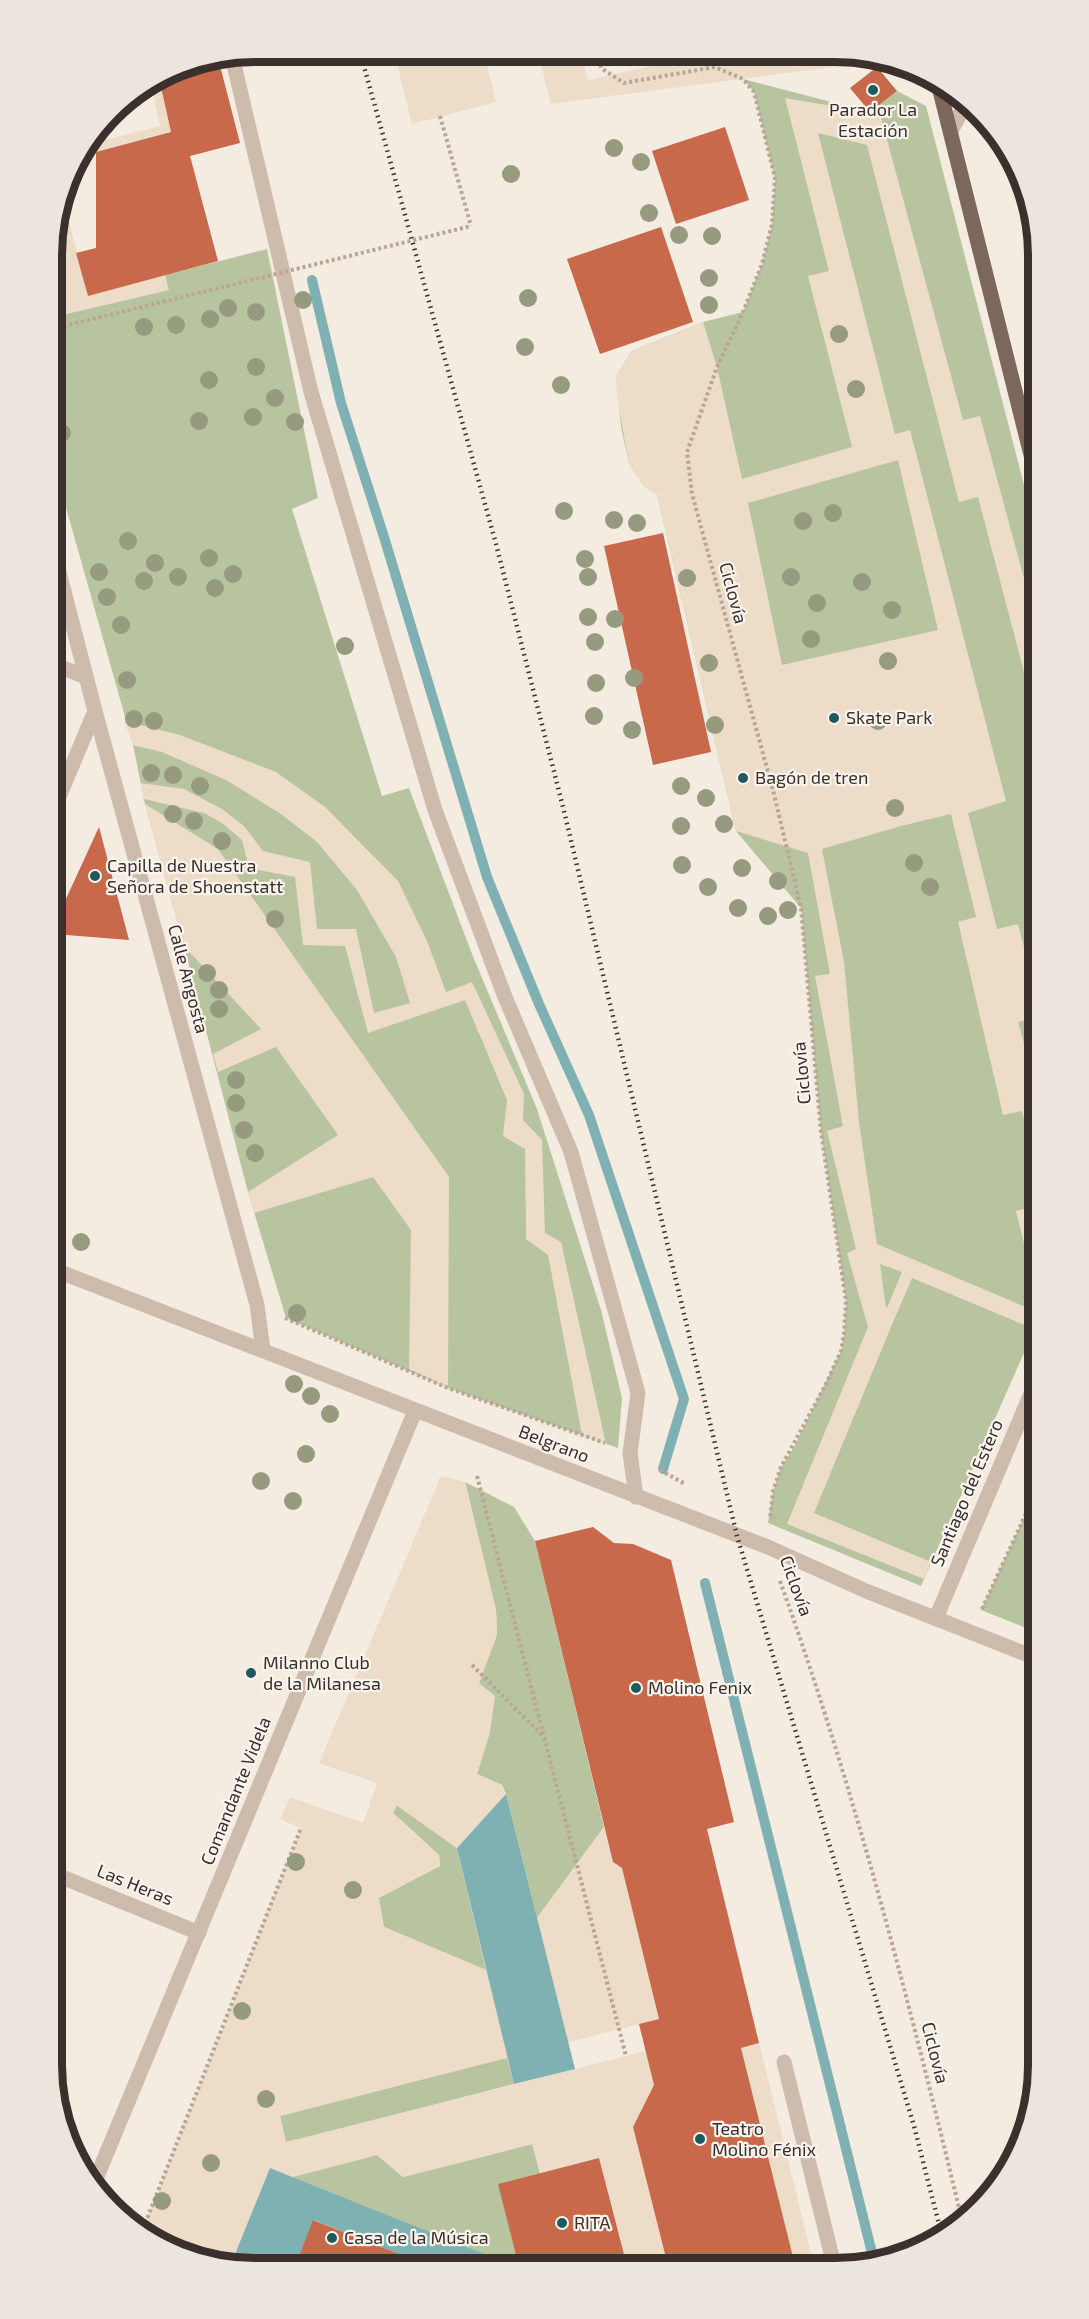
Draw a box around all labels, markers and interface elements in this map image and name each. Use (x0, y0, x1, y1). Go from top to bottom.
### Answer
marker: Parador La Estación (866, 83, 880, 97)
place label: Parador La Estación (829, 98, 917, 141)
street label: Ciclovía (715, 560, 753, 626)
place label: Skate Park (846, 706, 933, 728)
marker: Skate Park (827, 711, 841, 725)
place label: Bagón de tren (755, 766, 868, 788)
marker: Bagón de tren (736, 771, 750, 785)
place label: Capilla de Nuestra Señora de Shoenstatt (107, 854, 283, 897)
marker: Capilla de Nuestra Señora de Shoenstatt (88, 869, 102, 883)
street label: Calle Angosta (164, 922, 214, 1036)
street label: Ciclovía (787, 1041, 815, 1105)
street label: Santiago del Estero (925, 1416, 1007, 1569)
street label: Belgrano (516, 1420, 593, 1467)
street label: Ciclovía (776, 1552, 818, 1619)
place label: Milanno Club de la Milanesa (263, 1651, 381, 1694)
marker: Milanno Club de la Milanesa (244, 1666, 258, 1680)
place label: Molino Fenix (648, 1676, 753, 1698)
marker: Molino Fenix (629, 1681, 643, 1695)
street label: Comandante Videla (195, 1713, 275, 1868)
street label: Las Heras (94, 1859, 177, 1909)
street label: Ciclovía (918, 2020, 954, 2086)
place label: Teatro Molino Fénix (712, 2117, 817, 2160)
marker: Teatro Molino Fénix (693, 2132, 707, 2146)
place label: RITA (574, 2211, 611, 2233)
marker: RITA (555, 2216, 569, 2230)
place label: Casa de la Música (344, 2226, 489, 2248)
marker: Casa de la Música (325, 2231, 339, 2245)

